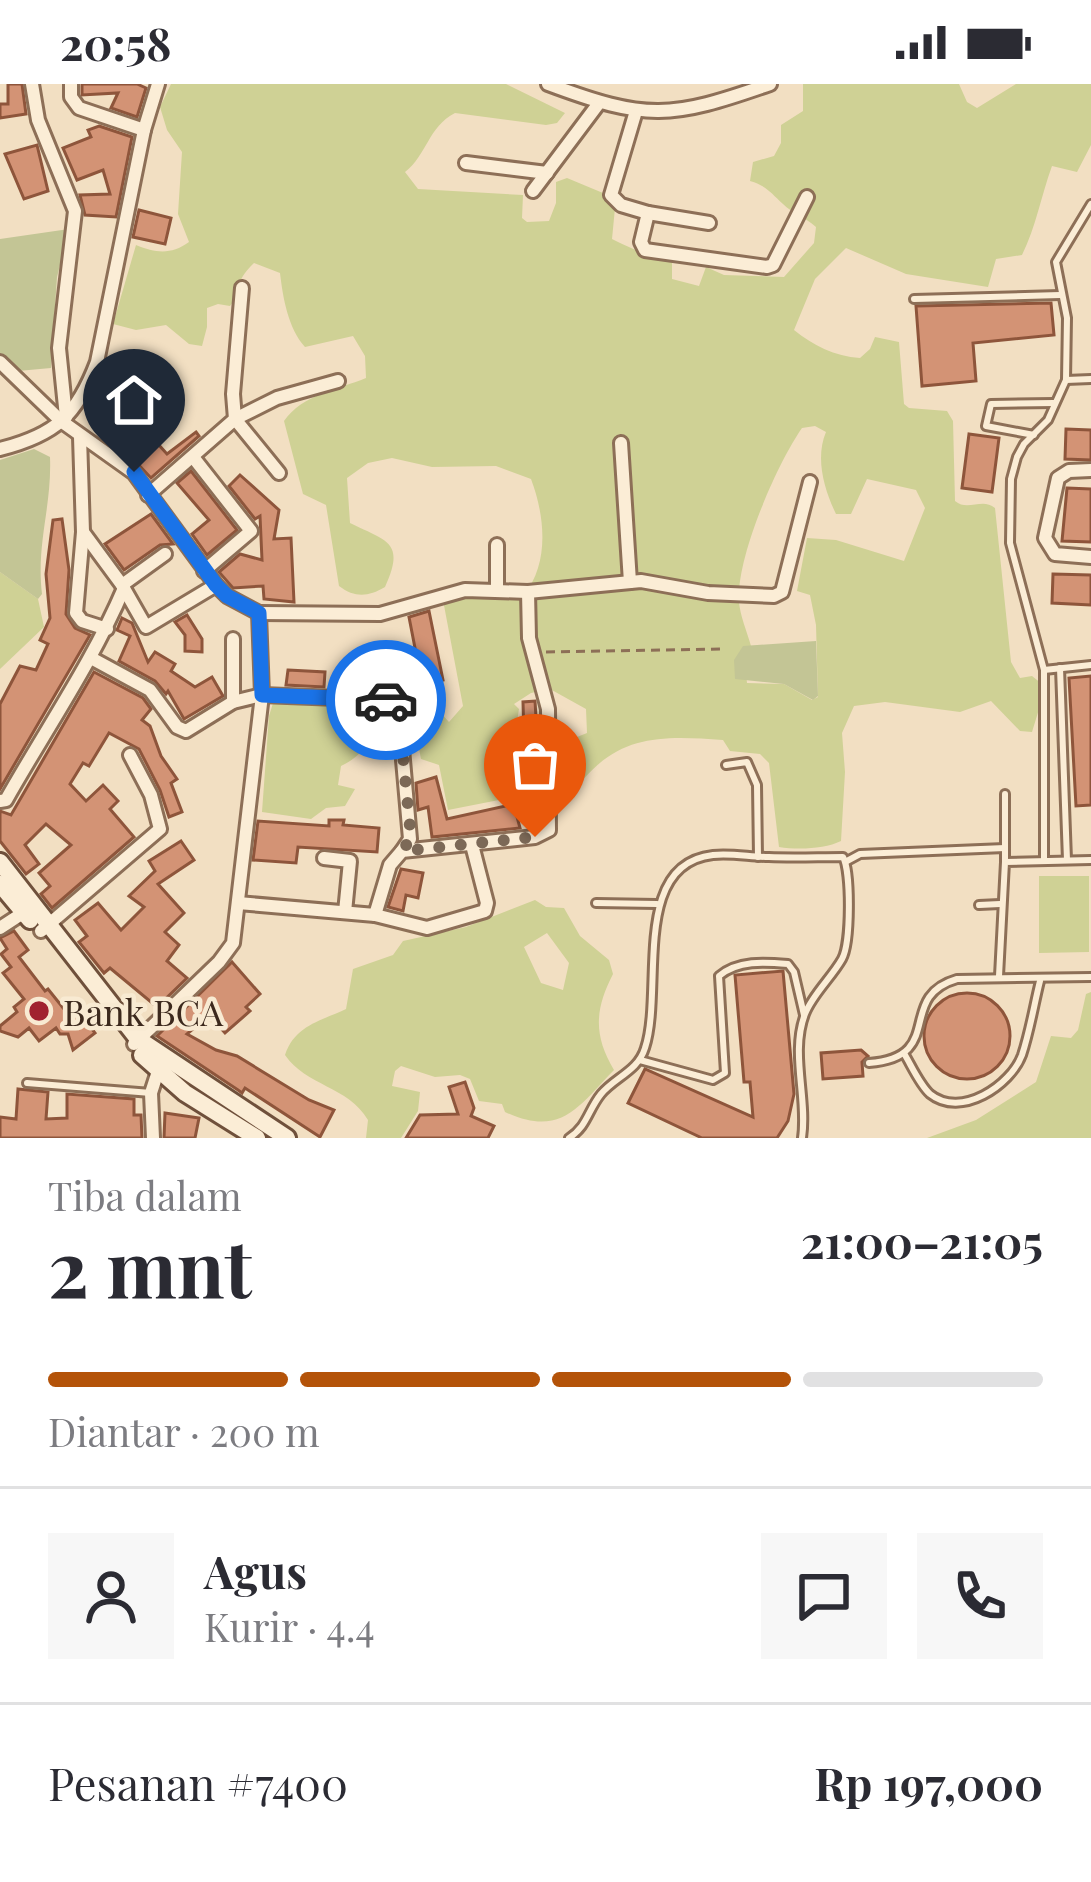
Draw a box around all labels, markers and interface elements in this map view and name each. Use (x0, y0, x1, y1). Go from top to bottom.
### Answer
text: 20:58 (60, 12, 172, 72)
pin (83, 349, 185, 472)
icon: home (101, 367, 167, 433)
courier (326, 640, 446, 760)
icon: car (353, 667, 419, 733)
pin (484, 714, 586, 837)
icon: bag (502, 732, 568, 798)
place label: Bank BCA (63, 987, 223, 1035)
marker: Bank BCA (26, 998, 52, 1024)
text: Tiba dalam (48, 1169, 242, 1221)
text: 21:00–21:05 (801, 1210, 1043, 1270)
text: 2 mnt (48, 1214, 252, 1318)
text: Diantar · 200 m (48, 1405, 320, 1457)
button: person (48, 1533, 174, 1659)
button: chat (761, 1533, 887, 1659)
button: phone (917, 1533, 1043, 1659)
text: Agus (204, 1540, 307, 1600)
text: Kurir · 4.4 (204, 1600, 375, 1652)
text: Pesanan #7400 (48, 1752, 348, 1812)
text: Rp 197,000 (814, 1752, 1043, 1812)

